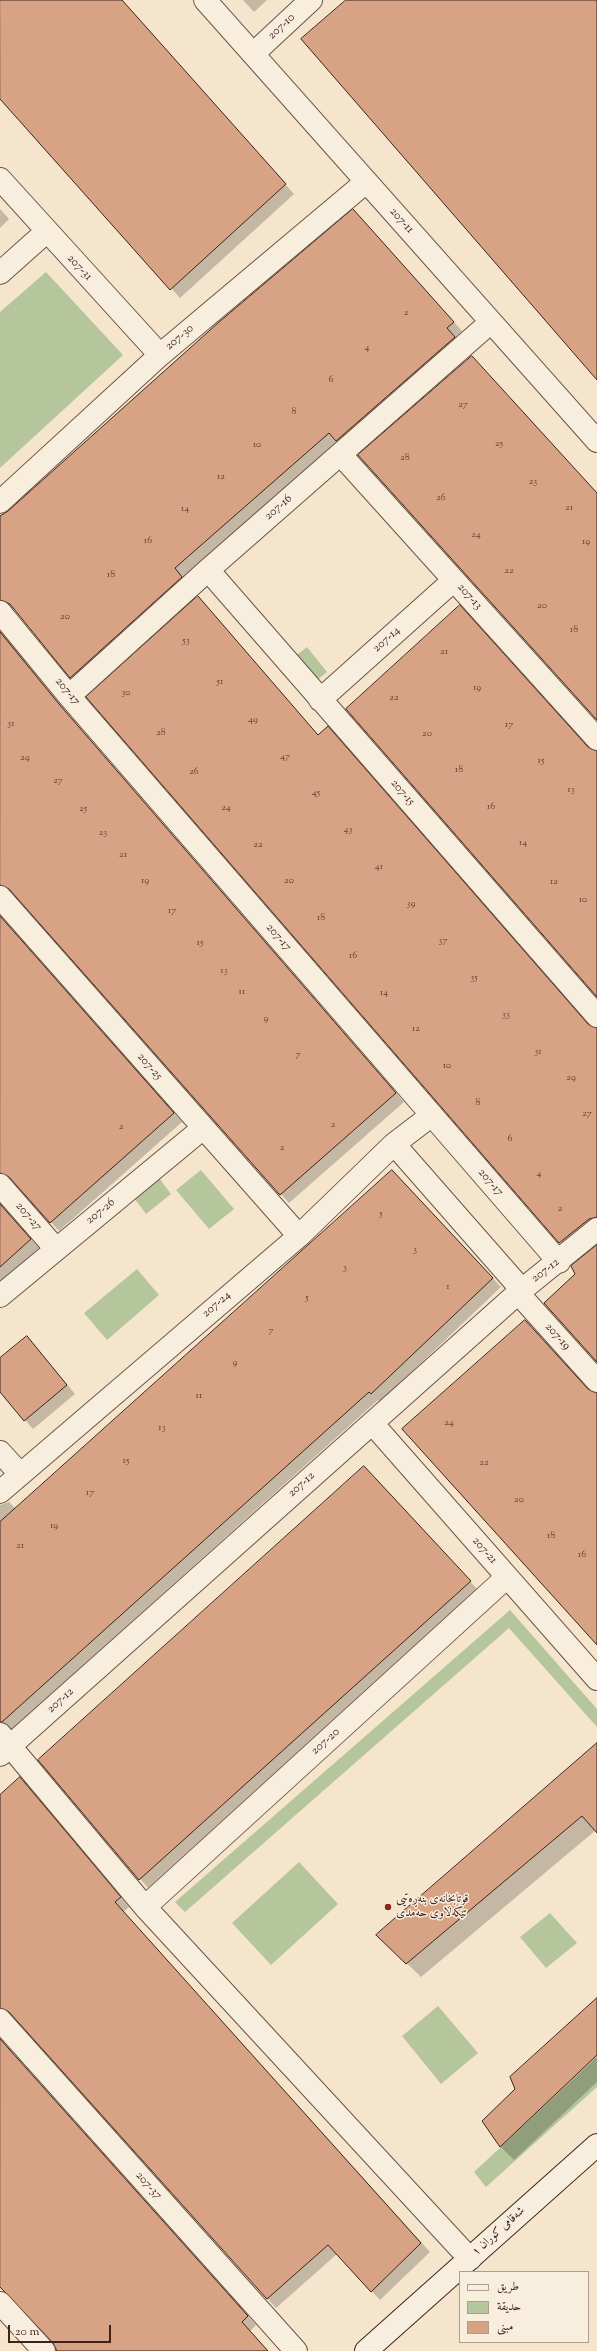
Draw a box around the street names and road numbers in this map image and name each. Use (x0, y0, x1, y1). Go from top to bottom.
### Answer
street label: 207-10 (265, 11, 299, 43)
street label: 207-11 (386, 205, 416, 237)
street label: 207-31 (63, 252, 95, 284)
street label: 207-30 (163, 322, 197, 354)
street label: 207-16 (262, 492, 296, 524)
street label: 207-13 (453, 581, 485, 613)
street label: 207-14 (370, 624, 404, 656)
street label: 207-17 (51, 675, 83, 709)
street label: 207-15 (387, 777, 417, 809)
street label: 207-17 (262, 921, 294, 955)
street label: 207-25 (133, 1050, 165, 1084)
street label: 207-17 (474, 1166, 506, 1200)
street label: 207-26 (84, 1196, 118, 1228)
street label: 207-27 (12, 1200, 44, 1234)
street label: 207-12 (529, 1256, 563, 1286)
street label: 207-24 (200, 1289, 234, 1321)
street label: 207-19 (541, 1320, 573, 1354)
street label: 207-12 (286, 1469, 318, 1501)
street label: 207-21 (468, 1534, 500, 1568)
street label: 207-12 (45, 1685, 77, 1717)
street label: 207-20 (309, 1725, 343, 1759)
street label: 207-37 (132, 2169, 164, 2203)
street label: شەقامی کوران ١ (469, 2204, 529, 2260)

